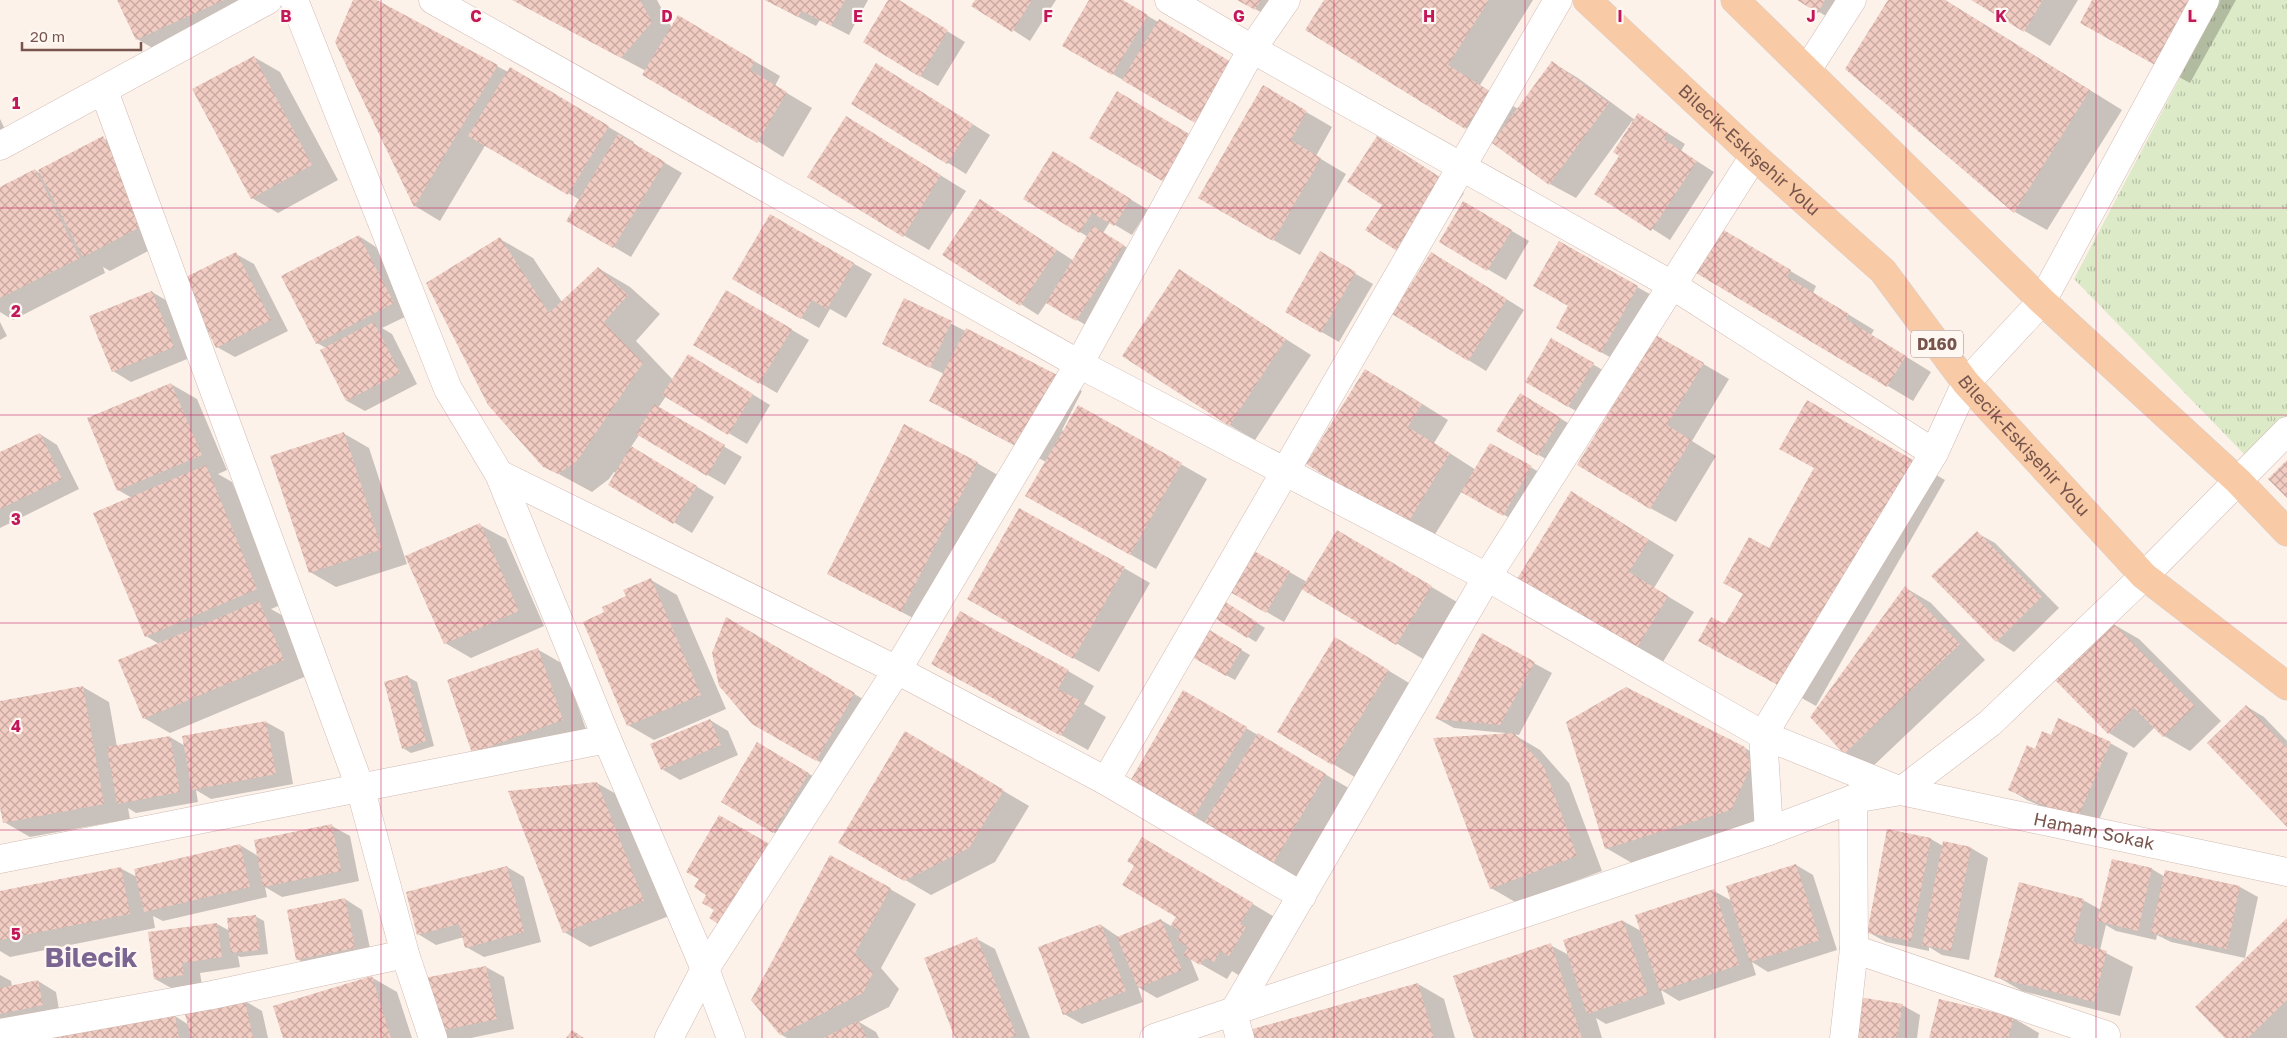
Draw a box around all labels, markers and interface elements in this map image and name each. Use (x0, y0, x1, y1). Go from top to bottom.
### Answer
text: B (280, 6, 292, 26)
text: C (470, 6, 482, 26)
text: D (661, 6, 673, 26)
text: E (853, 6, 863, 26)
text: F (1043, 6, 1053, 26)
text: G (1233, 6, 1245, 26)
text: H (1423, 6, 1435, 26)
text: I (1617, 6, 1623, 26)
text: J (1806, 6, 1816, 26)
text: K (1995, 6, 2007, 26)
text: L (2187, 6, 2197, 26)
scale bar (22, 20, 141, 52)
text: 20 m (30, 27, 65, 45)
street label: Bilecik-Eskişehir Yolu (1674, 79, 1825, 220)
text: 1 (12, 93, 20, 113)
text: 2 (11, 301, 21, 321)
road number: D160 (1911, 330, 1963, 358)
street label: Bilecik-Eskişehir Yolu (1954, 370, 2095, 520)
text: 3 (11, 509, 21, 529)
text: 4 (11, 716, 21, 736)
street label: Hamam Sokak (2032, 807, 2157, 854)
text: 5 (11, 924, 21, 944)
district label: Bilecik (44, 940, 138, 973)

